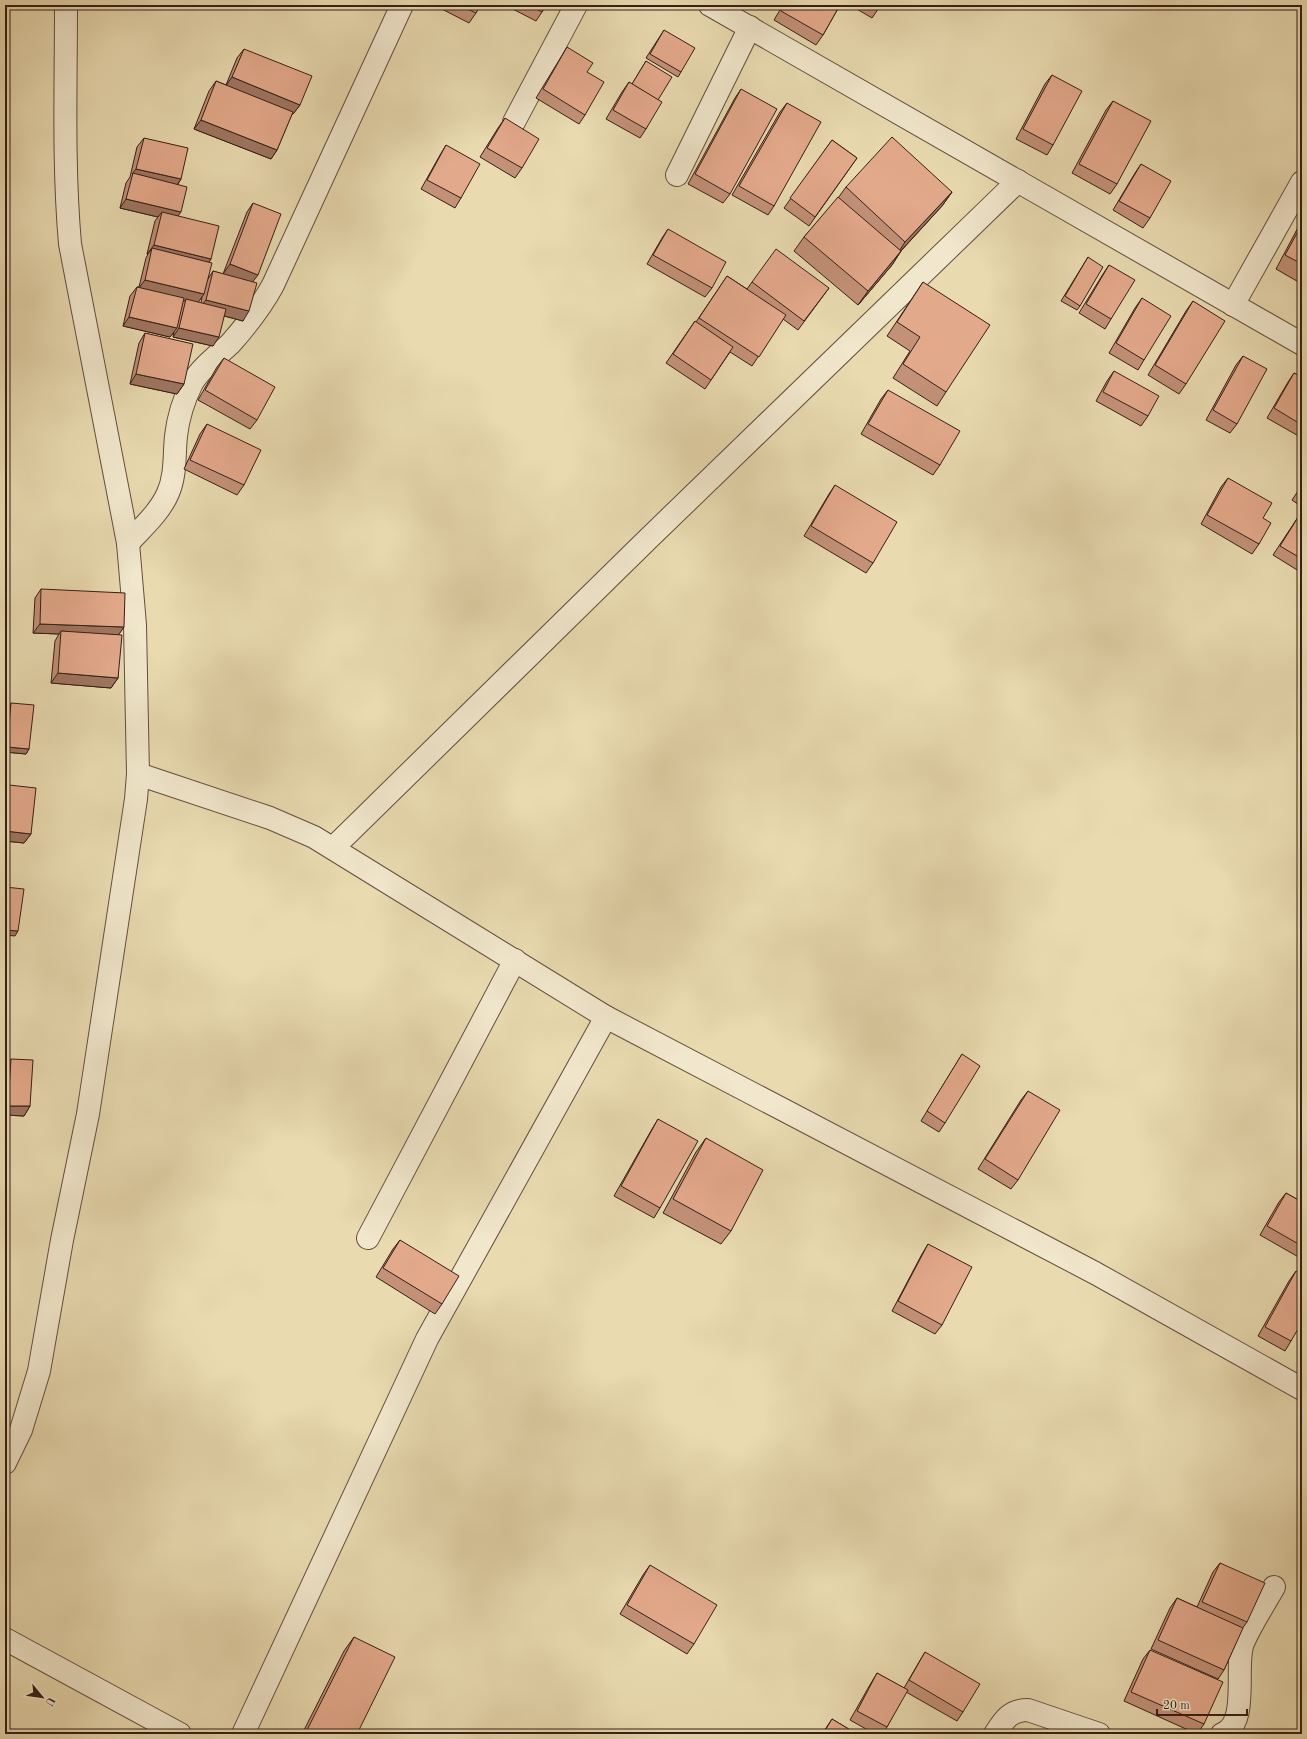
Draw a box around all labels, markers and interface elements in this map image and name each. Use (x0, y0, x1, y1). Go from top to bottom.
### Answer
north arrow (22, 1677, 62, 1717)
scale bar (1157, 1691, 1247, 1717)
text: U (42, 1695, 56, 1708)
text: 20 m (1163, 1700, 1190, 1712)

